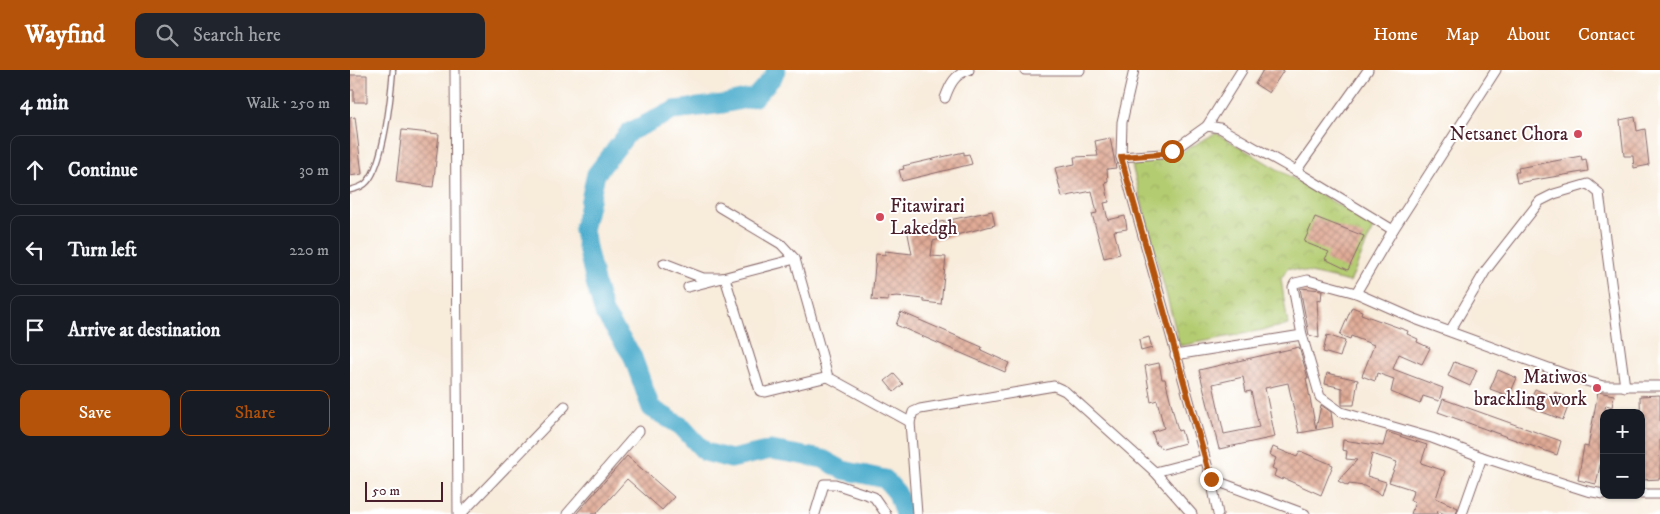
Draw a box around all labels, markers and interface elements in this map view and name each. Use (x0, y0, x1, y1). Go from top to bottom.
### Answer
search box (135, 13, 485, 58)
text: Wayfind (25, 20, 105, 50)
icon: search (153, 21, 181, 49)
text: Search here (193, 24, 281, 47)
text: Home (1373, 24, 1418, 46)
text: Map (1446, 24, 1479, 46)
text: About (1507, 24, 1550, 46)
text: Contact (1578, 24, 1635, 46)
text: 4 min (20, 90, 69, 116)
text: Walk · 250 m (246, 93, 330, 113)
place label: Netsanet Chora (1450, 123, 1568, 146)
marker: Netsanet Chora (1572, 128, 1584, 140)
route start (1161, 140, 1184, 163)
icon: ahead (21, 156, 49, 184)
text: Continue (68, 159, 138, 182)
text: 30 m (299, 160, 329, 180)
place label: Fitawirari Lakedgh (890, 195, 965, 240)
marker: Fitawirari Lakedgh (874, 211, 886, 223)
icon: left (21, 236, 49, 264)
text: Turn left (68, 239, 137, 262)
text: 220 m (289, 240, 329, 260)
icon: arrive (21, 316, 49, 344)
text: Arrive at destination (68, 319, 220, 342)
place label: Matiwos brackling work (1474, 366, 1588, 411)
marker: Matiwos brackling work (1591, 382, 1603, 394)
button: Save (20, 390, 170, 436)
button: Share (180, 390, 330, 436)
map controls (1600, 409, 1645, 499)
button: + (1600, 409, 1645, 454)
button: − (1600, 454, 1645, 499)
route end (1200, 468, 1223, 491)
scale bar (365, 479, 442, 502)
text: 50 m (372, 482, 400, 500)

